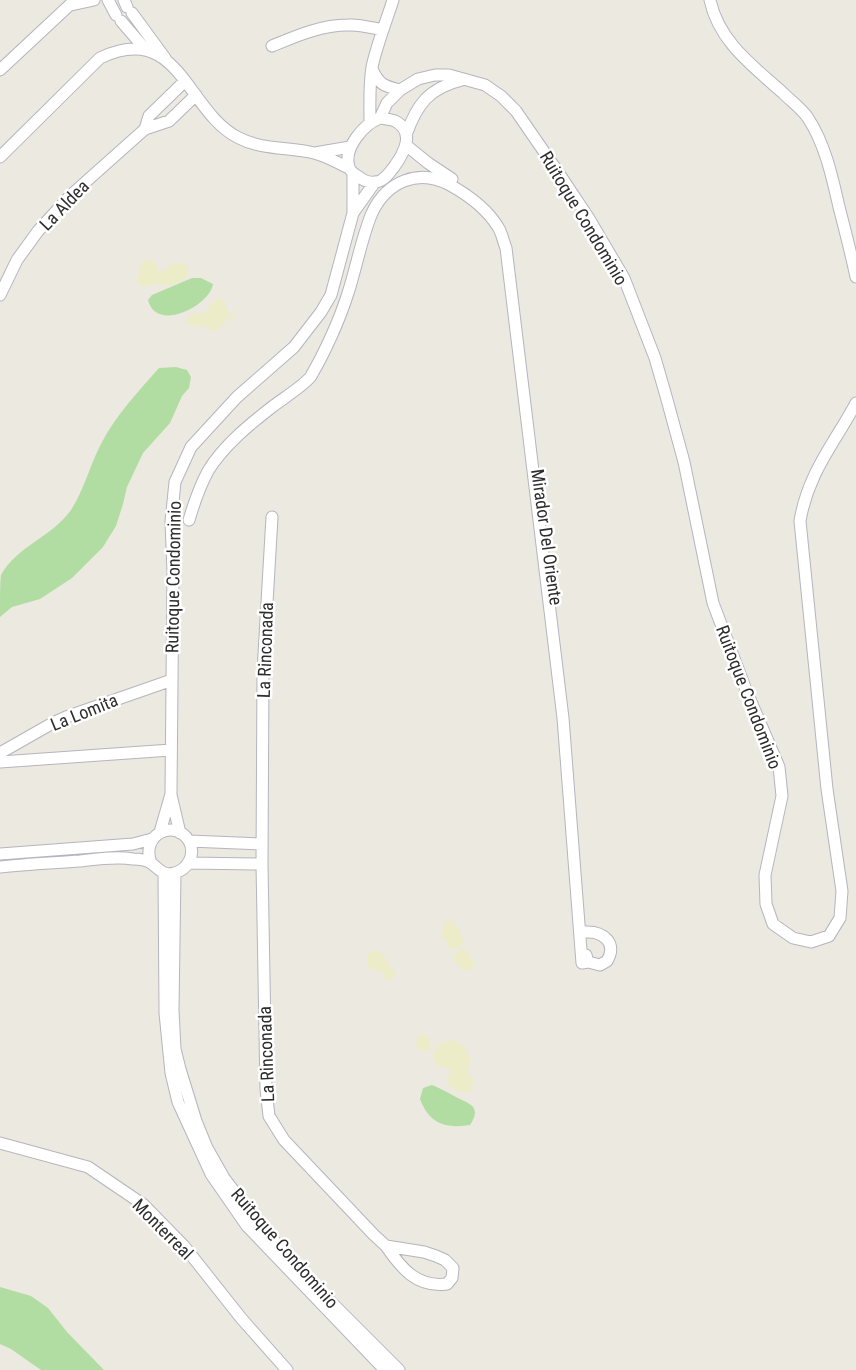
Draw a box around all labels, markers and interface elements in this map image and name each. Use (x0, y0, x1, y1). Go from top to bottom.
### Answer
street label: Ruitoque Condominio (536, 147, 632, 289)
street label: La Aldea (35, 175, 93, 235)
street label: Mirador Del Oriente (527, 468, 567, 606)
street label: Ruitoque Condominio (161, 501, 185, 653)
street label: La Rinconada (253, 602, 277, 698)
street label: Ruitoque Condominio (712, 622, 786, 772)
street label: La Lomita (47, 689, 121, 735)
street label: La Rinconada (254, 1006, 278, 1102)
street label: Ruitoque Condominio (227, 1184, 343, 1312)
street label: Monterreal (128, 1194, 198, 1264)

